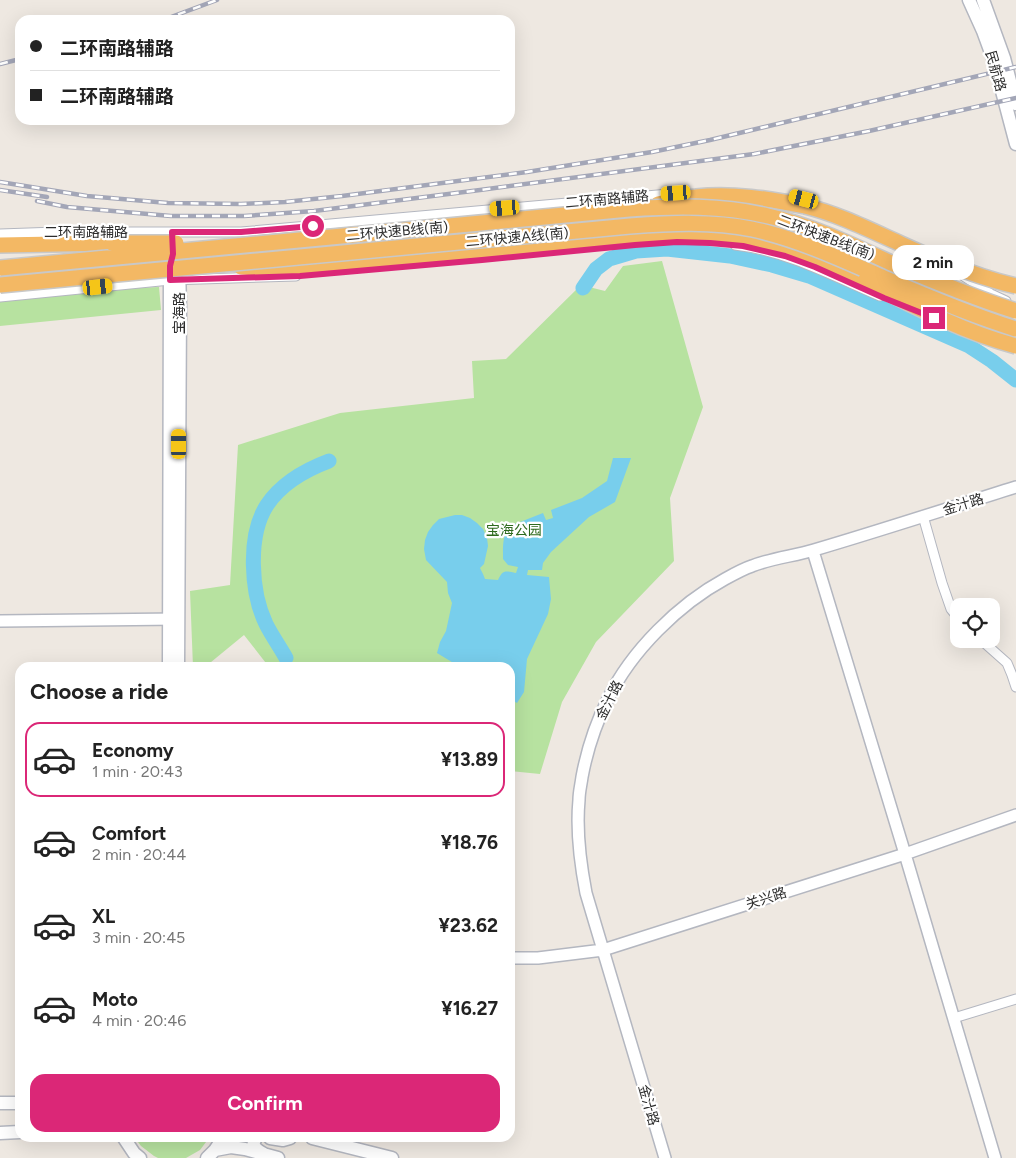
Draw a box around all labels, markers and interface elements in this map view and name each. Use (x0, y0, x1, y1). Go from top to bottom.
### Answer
text: 二环南路辅路 (60, 37, 174, 60)
street label: 民航路 (982, 49, 1009, 94)
text: 二环南路辅路 (60, 85, 174, 108)
car (660, 184, 691, 202)
street label: 二环南路辅路 (564, 187, 650, 212)
car (787, 188, 820, 210)
car (489, 199, 520, 217)
street label: 二环快速B线(南) (775, 211, 877, 264)
route start (302, 215, 324, 237)
street label: 二环快速B线(南) (345, 219, 449, 244)
street label: 二环南路辅路 (44, 224, 128, 241)
street label: 二环快速A线(南) (465, 225, 569, 250)
callout: 2 min (893, 246, 975, 280)
text: 2 min (913, 253, 953, 272)
car (82, 278, 113, 296)
street label: 宝海路 (171, 292, 188, 334)
route end (923, 307, 945, 329)
car (171, 429, 186, 459)
street label: 金汁路 (941, 490, 986, 519)
park label: 宝海公园 (486, 522, 542, 539)
map controls (950, 598, 1000, 648)
button: locate (950, 598, 1000, 648)
text: Choose a ride (30, 678, 168, 705)
street label: 金汁路 (592, 678, 627, 723)
icon: car (32, 737, 77, 782)
text: Economy (92, 739, 174, 762)
text: ¥13.89 (441, 748, 498, 771)
text: 1 min · 20:43 (92, 762, 183, 781)
icon: car (32, 820, 77, 865)
text: Comfort (92, 822, 167, 845)
text: ¥18.76 (441, 831, 498, 854)
text: 2 min · 20:44 (92, 845, 186, 864)
street label: 关兴路 (744, 884, 789, 913)
icon: car (32, 903, 77, 948)
text: XL (92, 905, 115, 928)
text: ¥23.62 (438, 914, 498, 937)
text: 3 min · 20:45 (92, 928, 185, 947)
icon: car (32, 986, 77, 1031)
text: Moto (92, 988, 138, 1011)
text: ¥16.27 (441, 997, 498, 1020)
text: 4 min · 20:46 (92, 1011, 186, 1030)
button: Confirm (30, 1074, 500, 1132)
street label: 金汁路 (635, 1083, 662, 1128)

